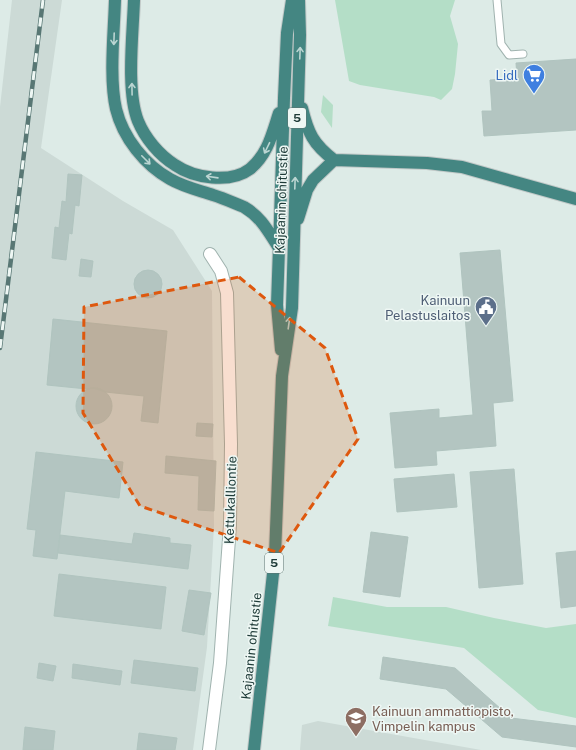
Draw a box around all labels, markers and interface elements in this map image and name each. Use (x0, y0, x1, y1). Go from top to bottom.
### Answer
one-way arrow (110, 32, 118, 45)
one-way arrow (296, 47, 303, 60)
supermarket icon: Lidl (521, 62, 547, 95)
place label: Lidl (495, 68, 518, 83)
one-way arrow (128, 83, 136, 96)
road number: 5 (288, 108, 306, 128)
one-way arrow (263, 142, 270, 154)
street label: Kajaanin ohitustie (272, 146, 291, 254)
one-way arrow (141, 155, 151, 165)
one-way arrow (206, 173, 219, 181)
one-way arrow (291, 177, 299, 190)
place label: Kainuun Pelastuslaitos (385, 293, 470, 323)
public building icon: Kainuun Pelastuslaitos (473, 294, 499, 327)
one-way arrow (286, 317, 293, 330)
street label: Kettukalliontie (221, 456, 240, 544)
road number: 5 (265, 553, 283, 573)
street label: Kajaanin ohitustie (238, 592, 265, 700)
place label: Kainuun ammattiopisto, Vimpelin kampus (372, 704, 514, 734)
school or university icon: Kainuun ammattiopisto, Vimpelin kampus (343, 705, 369, 738)

